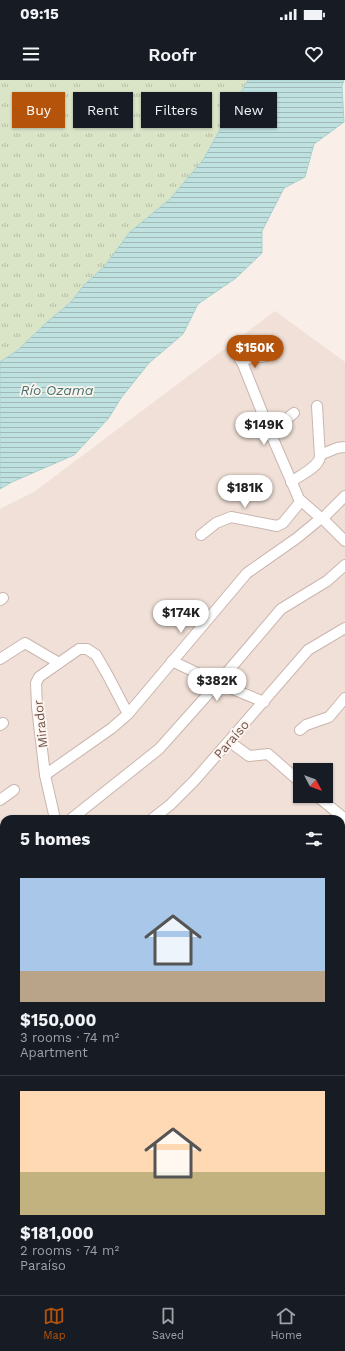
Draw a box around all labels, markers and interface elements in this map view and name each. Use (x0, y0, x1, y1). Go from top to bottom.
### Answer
text: 09:15 (20, 5, 59, 23)
icon: menu (20, 43, 42, 65)
icon: heart (303, 43, 325, 65)
text: Roofr (148, 44, 197, 65)
chip: Buy (12, 92, 65, 128)
chip: Rent (73, 92, 133, 128)
chip: Filters (141, 92, 212, 128)
chip: New (220, 92, 277, 128)
pin: $150K (227, 335, 283, 369)
text: $150K (236, 340, 274, 355)
water label: Río Ozama (21, 382, 94, 398)
pin: $149K (236, 412, 292, 446)
text: $149K (244, 417, 284, 432)
pin: $181K (217, 475, 273, 509)
text: $181K (227, 480, 263, 495)
pin: $174K (153, 600, 209, 634)
text: $174K (162, 605, 200, 620)
pin: $382K (189, 668, 245, 702)
text: $382K (197, 673, 237, 688)
street label: Mirador (31, 699, 50, 749)
street label: Paraíso (211, 717, 252, 762)
north arrow (293, 763, 333, 803)
map controls (293, 763, 333, 803)
icon: filters (303, 828, 325, 850)
text: 5 homes (20, 829, 90, 849)
icon: home (137, 904, 209, 976)
text: $150,000 (20, 1010, 97, 1030)
text: 3 rooms · 74 m² (20, 1030, 119, 1045)
text: Apartment (20, 1045, 88, 1060)
icon: home (137, 1117, 209, 1189)
text: $181,000 (20, 1223, 94, 1243)
text: 2 rooms · 74 m² (20, 1243, 119, 1258)
text: Paraíso (20, 1258, 66, 1273)
tab: Map (43, 1305, 66, 1342)
tab: Saved (152, 1305, 184, 1342)
tab: Home (270, 1305, 302, 1342)

